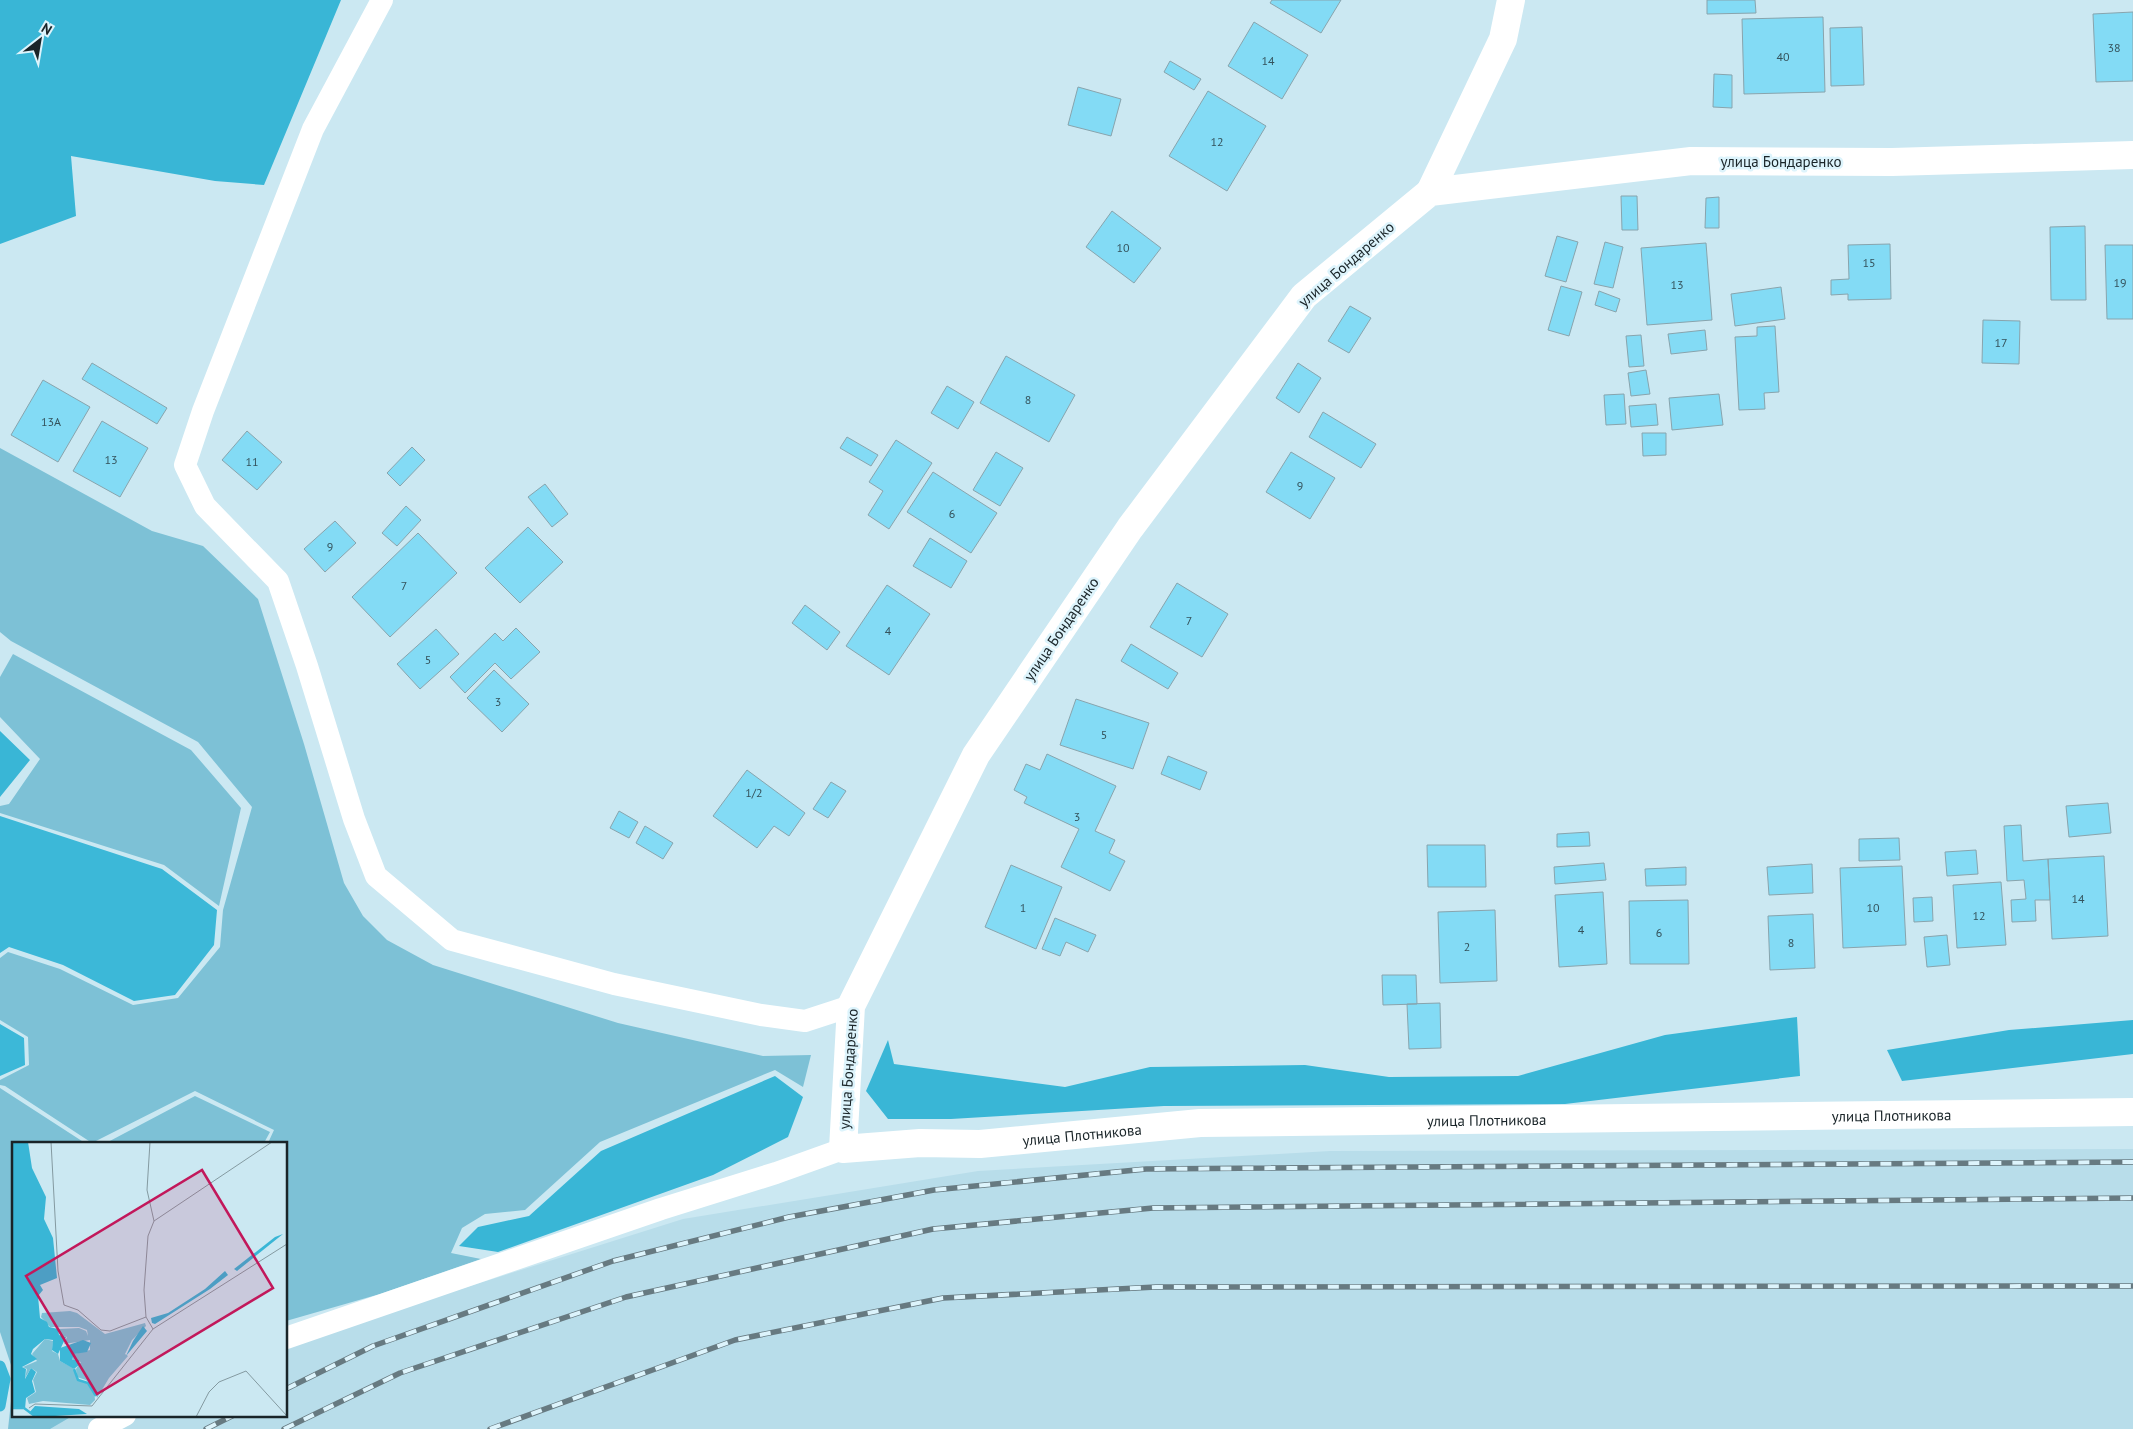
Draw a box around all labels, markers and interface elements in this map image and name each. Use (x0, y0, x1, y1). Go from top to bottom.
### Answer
north arrow (15, 15, 65, 65)
text: N (38, 19, 55, 39)
house number: 38 (2107, 40, 2121, 55)
house number: 40 (1776, 49, 1790, 64)
house number: 14 (1261, 53, 1275, 68)
house number: 12 (1210, 134, 1224, 149)
street label: улица Бондаренко (1720, 152, 1842, 171)
street label: улица Бондаренко (1294, 217, 1398, 311)
house number: 10 (1116, 240, 1130, 255)
house number: 15 (1862, 255, 1876, 270)
house number: 19 (2113, 275, 2127, 290)
house number: 13 (1670, 277, 1684, 292)
house number: 17 (1994, 335, 2008, 350)
house number: 8 (1025, 392, 1031, 407)
house number: 13А (41, 414, 61, 429)
house number: 13 (104, 452, 118, 467)
house number: 11 (245, 454, 259, 469)
house number: 9 (1297, 478, 1303, 493)
house number: 6 (949, 506, 955, 521)
house number: 9 (327, 539, 333, 554)
street label: улица Бондаренко (1019, 574, 1103, 684)
house number: 7 (401, 578, 407, 593)
house number: 7 (1186, 613, 1192, 628)
house number: 4 (885, 623, 892, 638)
house number: 5 (425, 652, 431, 667)
house number: 3 (495, 694, 501, 709)
house number: 5 (1101, 727, 1107, 742)
house number: 1/2 (745, 785, 763, 800)
house number: 3 (1074, 809, 1080, 824)
house number: 14 (2071, 891, 2085, 906)
house number: 1 (1020, 900, 1026, 915)
house number: 10 (1866, 900, 1880, 915)
house number: 12 (1972, 908, 1986, 923)
house number: 4 (1578, 922, 1585, 937)
house number: 6 (1656, 925, 1662, 940)
house number: 8 (1788, 935, 1794, 950)
house number: 2 (1464, 939, 1470, 954)
street label: улица Бондаренко (834, 1008, 862, 1130)
street label: улица Плотникова (1831, 1105, 1951, 1125)
street label: улица Плотникова (1426, 1109, 1546, 1130)
street label: улица Плотникова (1022, 1119, 1143, 1149)
inset map (12, 1142, 288, 1416)

